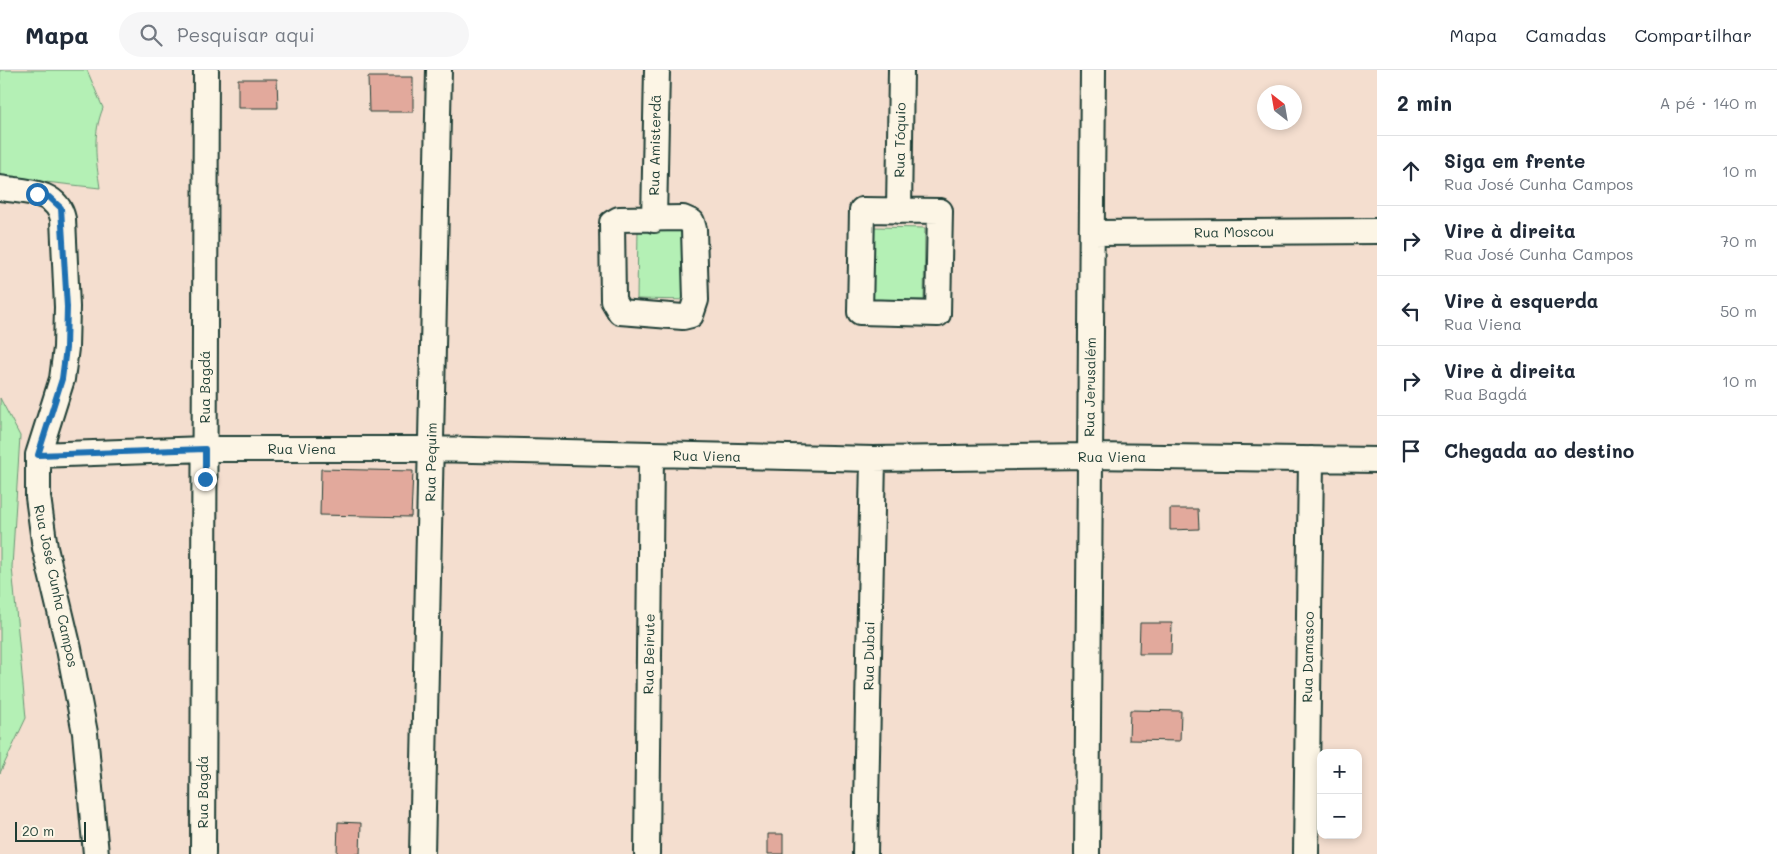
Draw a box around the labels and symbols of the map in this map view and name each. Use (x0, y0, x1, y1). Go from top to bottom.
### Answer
north arrow (1257, 85, 1302, 130)
street label: Rua Amisterdã (644, 94, 665, 196)
street label: Rua Tóquio (889, 102, 910, 178)
route start (26, 183, 49, 206)
street label: Rua Moscou (1194, 221, 1274, 242)
street label: Rua Jerusalém (1079, 337, 1100, 437)
street label: Rua Bagdá (195, 351, 214, 423)
street label: Rua Pequim (420, 422, 441, 502)
street label: Rua Viena (268, 439, 336, 458)
street label: Rua Viena (673, 445, 741, 466)
street label: Rua Viena (1078, 447, 1146, 466)
route end (194, 468, 217, 491)
street label: Rua José Cunha Campos (30, 503, 83, 669)
street label: Rua Damasco (1297, 611, 1318, 703)
street label: Rua Beirute (638, 613, 659, 695)
street label: Rua Dubai (858, 621, 879, 691)
street label: Rua Bagdá (193, 756, 212, 828)
scale bar (15, 819, 86, 842)

